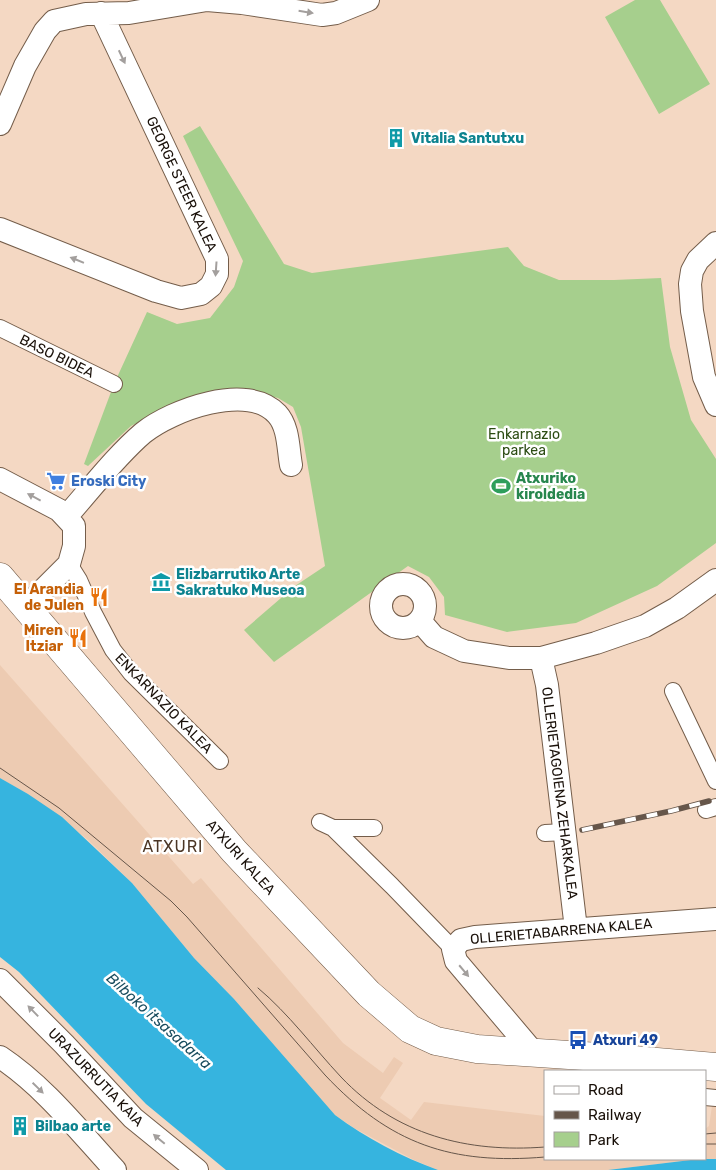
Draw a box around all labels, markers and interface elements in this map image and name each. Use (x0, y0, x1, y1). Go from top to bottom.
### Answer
one-way arrow (298, 9, 314, 17)
one-way arrow (118, 50, 126, 65)
street label: GEORGE STEER KALEA (143, 114, 221, 255)
building icon: Vitalia Santutxu (385, 127, 407, 149)
place label: Vitalia Santutxu (411, 130, 524, 147)
one-way arrow (69, 256, 84, 264)
one-way arrow (212, 261, 220, 277)
street label: BASO BIDEA (17, 331, 97, 382)
park label: Enkarnazio parkea (488, 426, 560, 459)
supermarket icon: Eroski City (45, 470, 67, 492)
place label: Atxuriko kiroldedia (516, 470, 585, 503)
place label: Eroski City (71, 473, 147, 490)
sports icon: Atxuriko kiroldedia (490, 475, 512, 497)
one-way arrow (27, 493, 41, 501)
place label: Elizbarrutiko Arte Sakratuko Museoa (176, 566, 305, 599)
museum icon: Elizbarrutiko Arte Sakratuko Museoa (150, 571, 172, 593)
place label: El Arandia de Julen (14, 581, 84, 614)
restaurant icon: El Arandia de Julen (88, 586, 110, 608)
place label: Miren Itziar (24, 622, 64, 655)
restaurant icon: Miren Itziar (67, 627, 89, 649)
street label: ENKARNAZIO KALEA (111, 650, 216, 758)
street label: OLLERIETAGOIENA ZEHARKALEA (538, 686, 581, 901)
street label: ATXURI KALEA (203, 816, 279, 899)
district label: ATXURI (143, 837, 203, 856)
street label: OLLERIETABARRENA KALEA (469, 915, 653, 948)
one-way arrow (458, 965, 469, 977)
water label: Bilboko itsasadarra (103, 969, 215, 1073)
one-way arrow (27, 1006, 39, 1018)
street label: URAZURRUTIA KAIA (44, 1025, 147, 1130)
bus stop icon: Atxuri 49 (567, 1029, 589, 1051)
place label: Atxuri 49 (593, 1032, 658, 1049)
legend (544, 1070, 706, 1160)
text: Road (588, 1081, 624, 1099)
one-way arrow (31, 1082, 43, 1094)
text: Railway (588, 1106, 642, 1124)
building icon: Bilbao arte (9, 1115, 31, 1137)
place label: Bilbao arte (35, 1118, 111, 1135)
text: Park (588, 1131, 619, 1149)
one-way arrow (153, 1134, 166, 1145)

